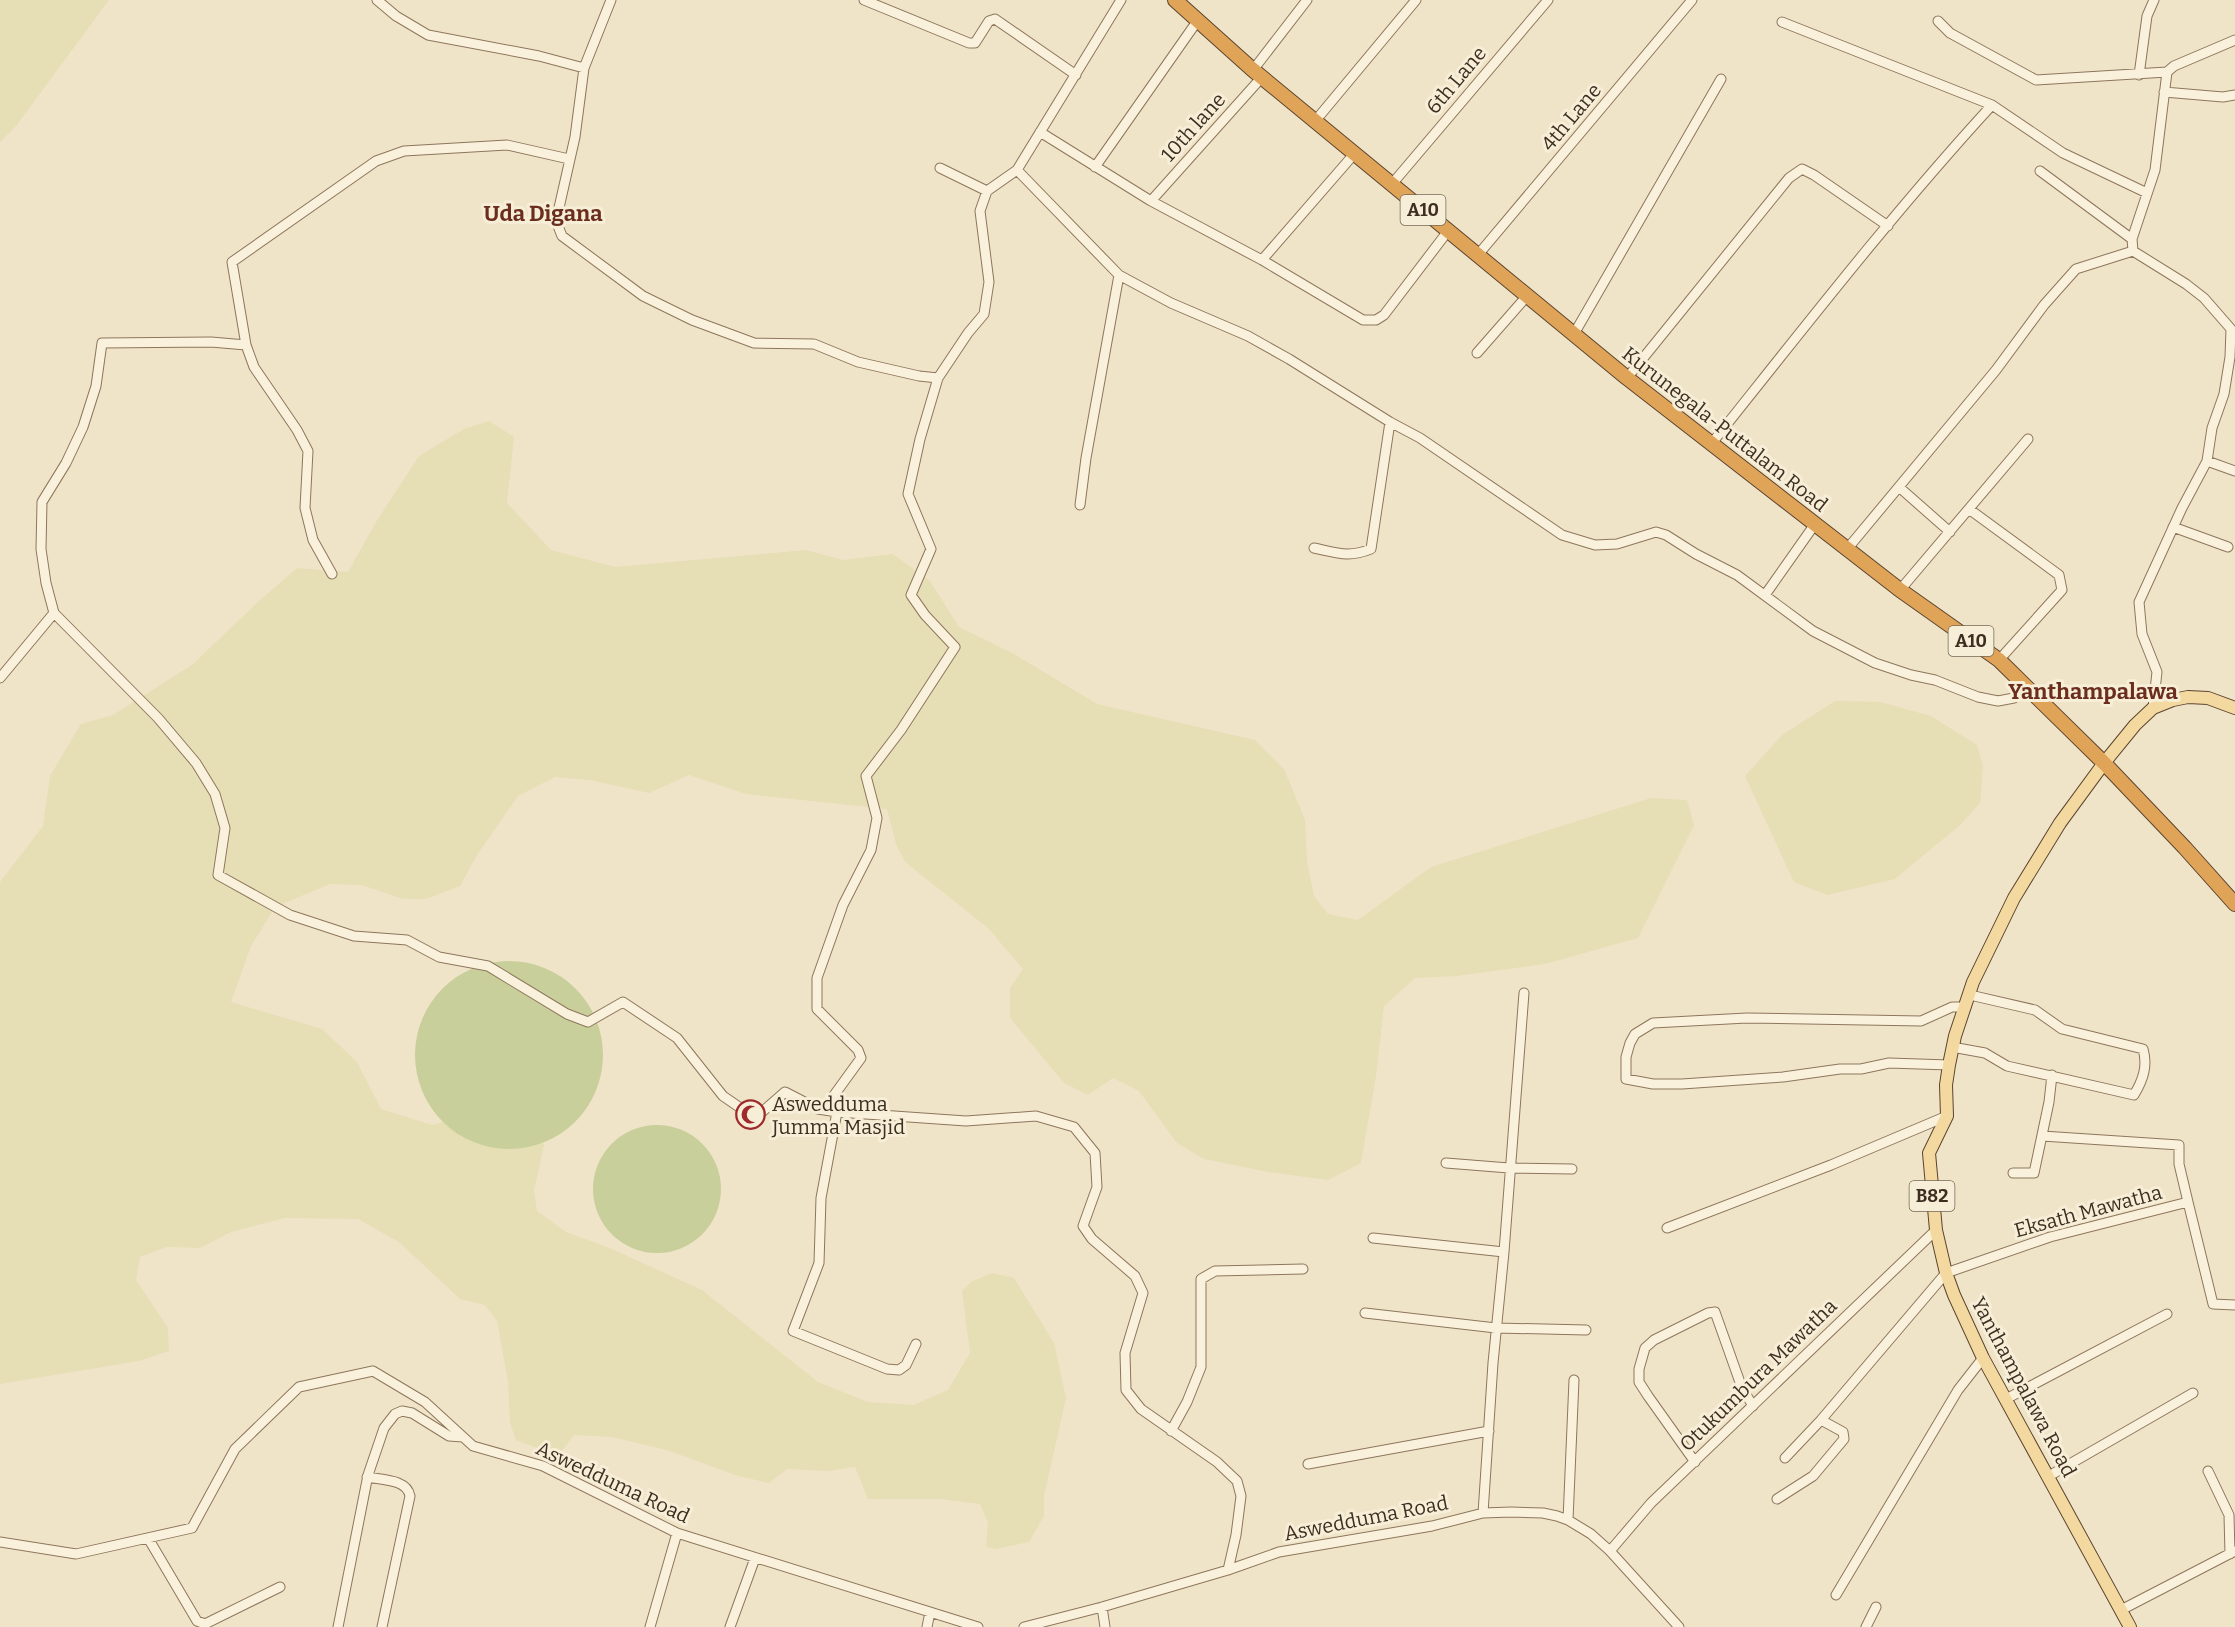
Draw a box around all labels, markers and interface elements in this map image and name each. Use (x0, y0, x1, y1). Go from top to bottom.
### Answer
street label: 6th Lane (1421, 41, 1491, 119)
street label: 4th Lane (1536, 78, 1606, 156)
street label: 10th lane (1156, 88, 1230, 166)
road number: A10 (1400, 195, 1446, 225)
district label: Uda Digana (483, 200, 603, 227)
street label: Kurunegala-Puttalam Road (1618, 341, 1833, 517)
road number: A10 (1948, 626, 1994, 656)
district label: Yanthampalawa (2008, 678, 2178, 705)
place label: Aswedduma Jumma Masjid (771, 1092, 905, 1140)
mosque icon: Aswedduma Jumma Masjid (735, 1099, 767, 1131)
street label: Eksath Mawatha (2011, 1180, 2165, 1242)
road number: B82 (1910, 1181, 1954, 1211)
street label: Yanthampalawa Road (1966, 1293, 2082, 1481)
street label: Otukumbura Mawatha (1674, 1294, 1842, 1456)
street label: Aswedduma Road (532, 1436, 694, 1528)
street label: Aswedduma Road (1282, 1490, 1450, 1546)

